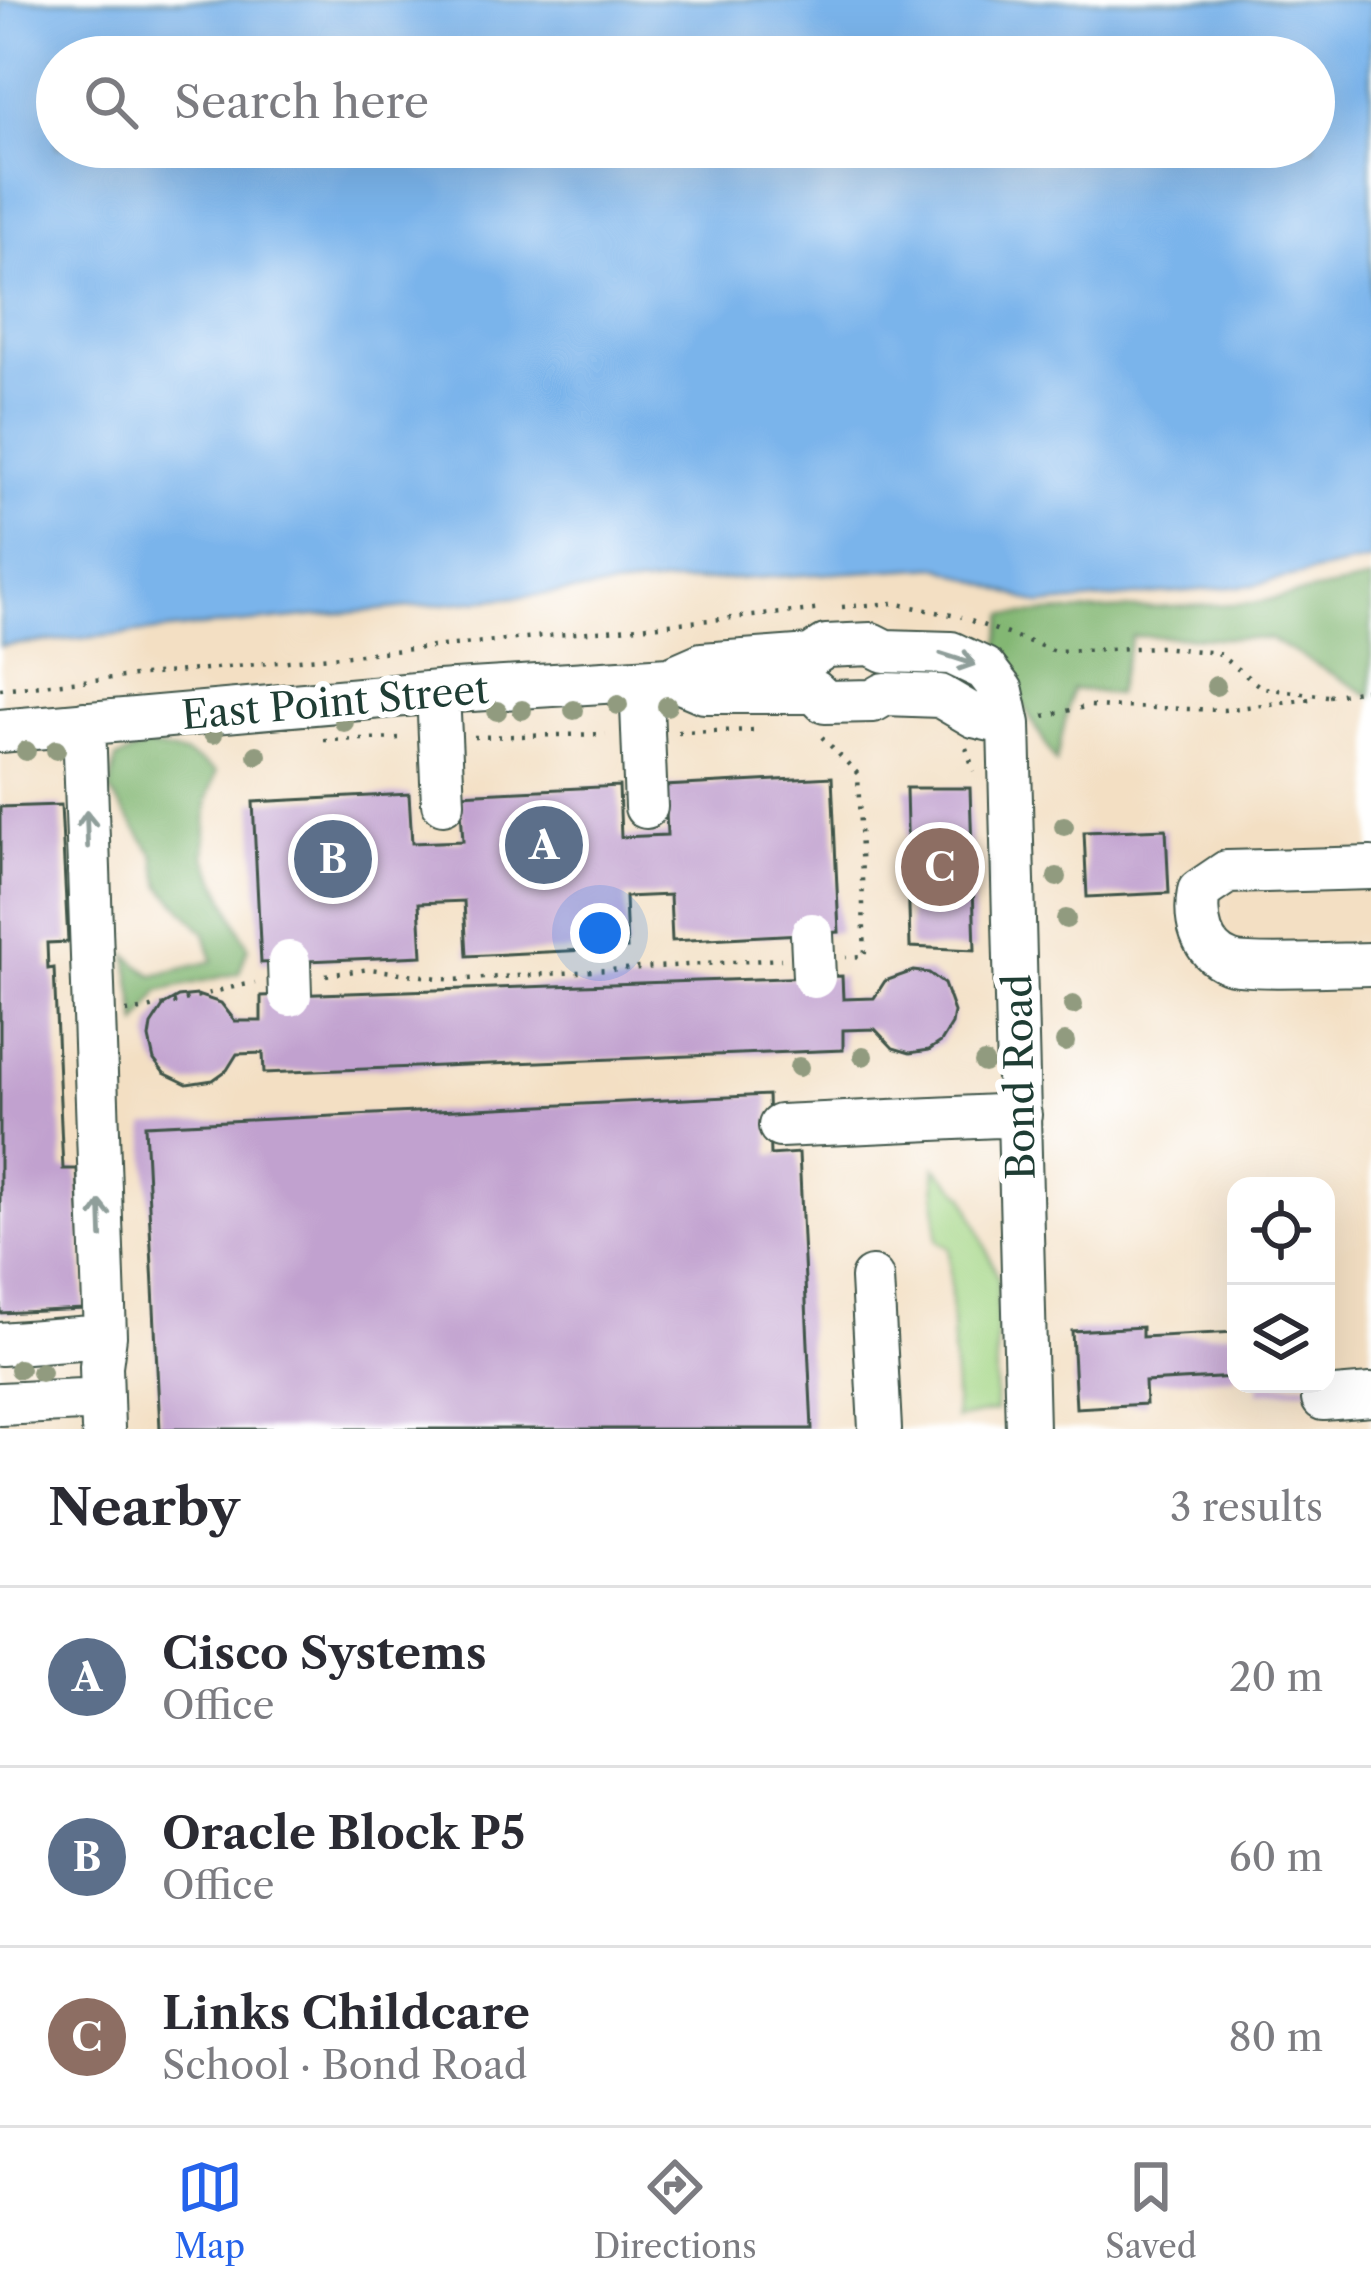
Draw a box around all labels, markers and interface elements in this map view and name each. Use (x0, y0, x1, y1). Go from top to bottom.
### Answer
search box (36, 36, 1335, 168)
icon: search (78, 69, 144, 135)
text: Search here (174, 74, 429, 130)
one-way arrow (939, 650, 977, 672)
street label: East Point Street (179, 665, 491, 739)
pin: A (505, 800, 583, 890)
one-way arrow (75, 810, 98, 849)
pin: B (294, 814, 372, 904)
pin: C (901, 822, 979, 912)
your location (570, 903, 630, 963)
street label: Bond Road (993, 974, 1045, 1180)
map controls (1227, 1177, 1335, 1393)
button: locate (1227, 1177, 1335, 1285)
one-way arrow (89, 1200, 112, 1239)
button: layers (1227, 1285, 1335, 1393)
text: Nearby (48, 1476, 240, 1538)
text: 3 results (1170, 1483, 1323, 1531)
text: Cisco Systems (162, 1625, 487, 1681)
text: A (72, 1653, 102, 1701)
text: 20 m (1229, 1653, 1323, 1701)
text: Office (162, 1681, 274, 1729)
text: Oracle Block P5 (162, 1805, 525, 1861)
text: B (73, 1833, 102, 1881)
text: 60 m (1229, 1833, 1323, 1881)
text: Office (162, 1861, 274, 1909)
text: Links Childcare (162, 1985, 530, 2041)
text: C (71, 2013, 103, 2061)
text: 80 m (1228, 2013, 1323, 2061)
text: School · Bond Road (162, 2041, 528, 2089)
tab: Map (174, 2154, 245, 2267)
tab: Directions (594, 2154, 757, 2267)
tab: Saved (1105, 2154, 1197, 2267)

